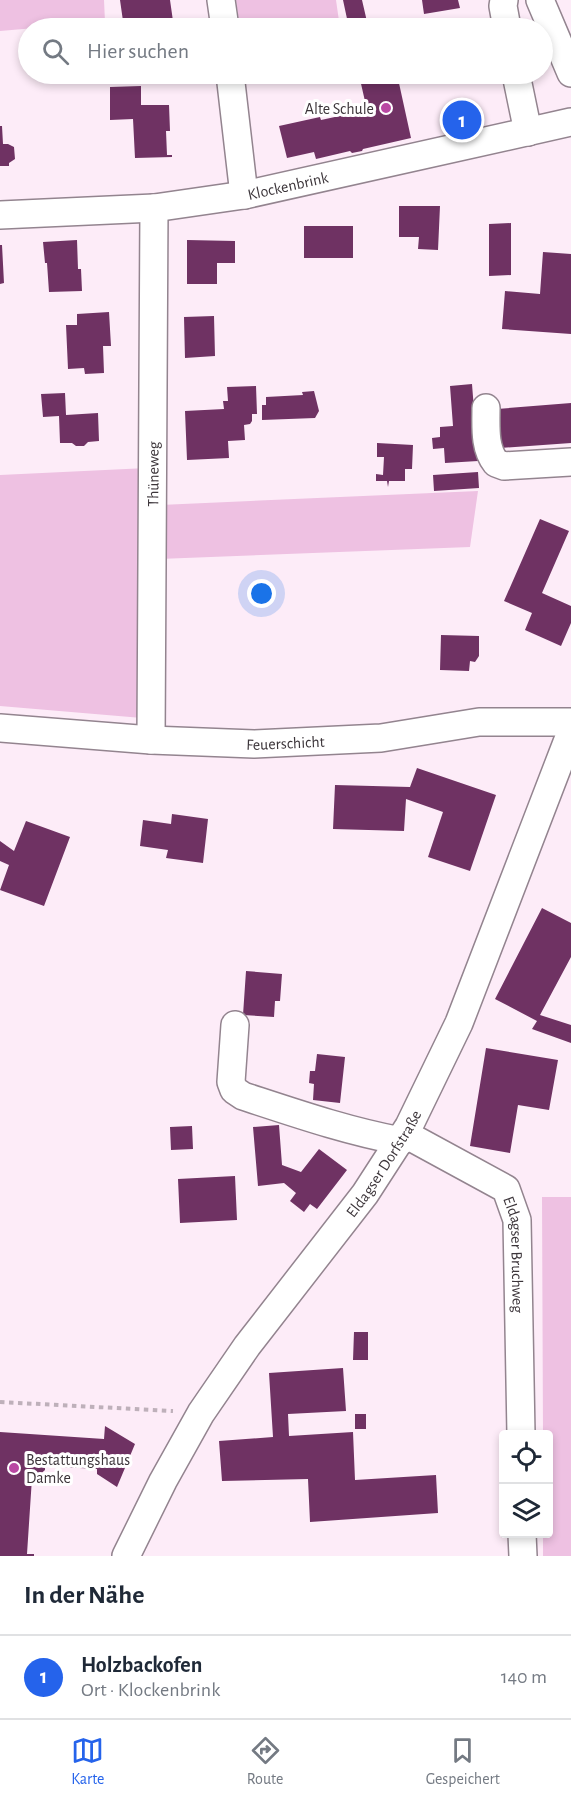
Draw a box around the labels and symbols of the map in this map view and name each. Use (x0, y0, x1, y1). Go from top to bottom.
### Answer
pin: 1 (442, 98, 482, 142)
place label: Alte Schule (305, 101, 374, 117)
marker: Alte Schule (379, 101, 393, 115)
street label: Klockenbrink (246, 169, 331, 203)
street label: Thüneweg (145, 441, 162, 507)
your location (247, 579, 276, 608)
street label: Feuerschicht (246, 734, 325, 753)
street label: Eldagser Dorfstraße (343, 1108, 424, 1220)
street label: Eldagser Bruchweg (500, 1194, 526, 1313)
place label: Bestattungshaus Damke (26, 1452, 130, 1486)
marker: Bestattungshaus Damke (7, 1461, 21, 1475)

